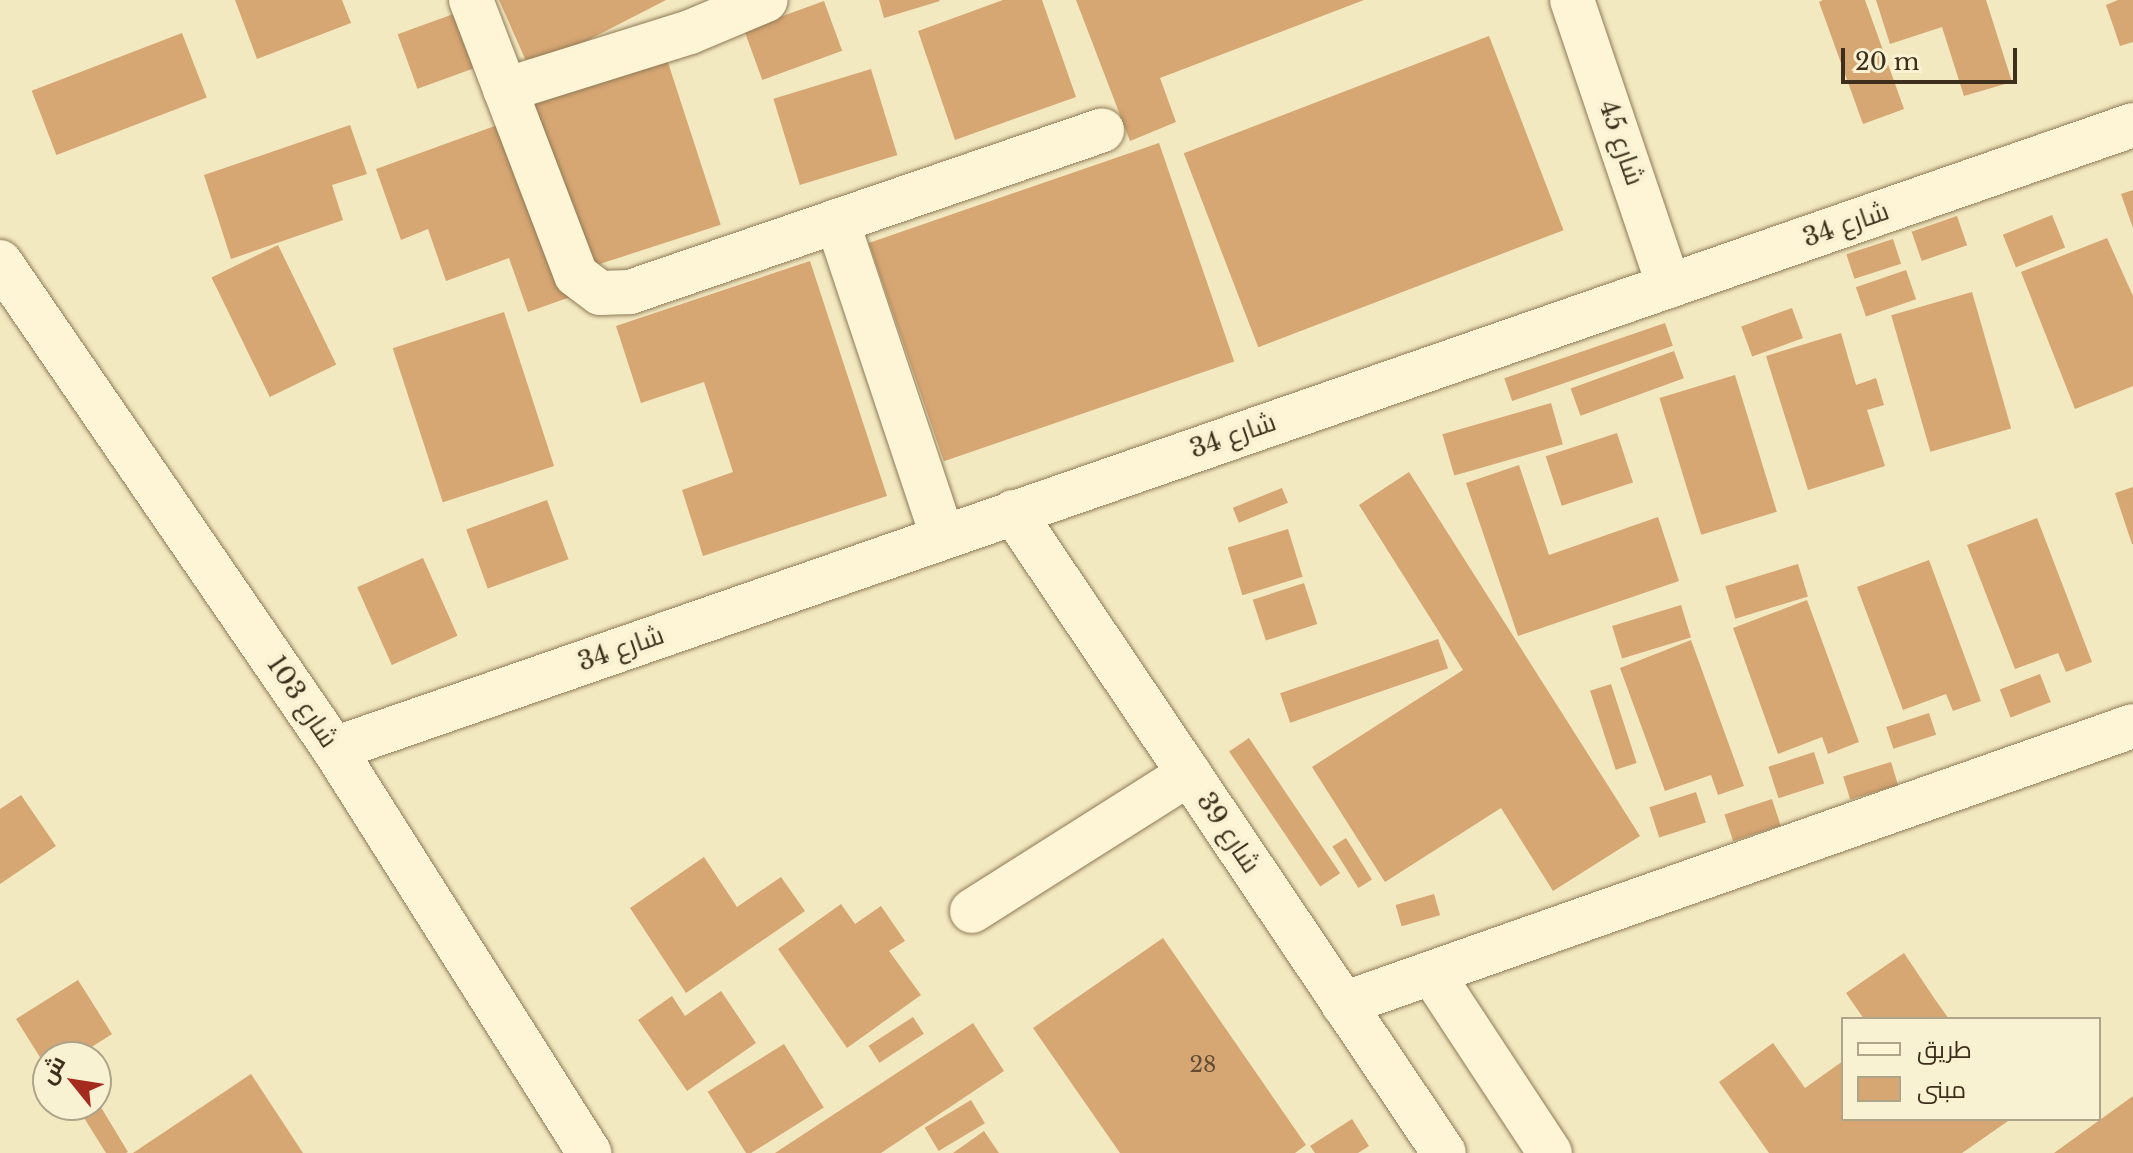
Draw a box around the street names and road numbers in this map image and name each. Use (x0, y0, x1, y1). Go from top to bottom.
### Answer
street label: شارع 45 (1592, 96, 1650, 190)
street label: شارع 34 (1799, 196, 1893, 254)
street label: شارع 34 (1186, 407, 1280, 465)
street label: شارع 34 (574, 620, 668, 678)
street label: شارع 103 (260, 650, 344, 754)
street label: شارع 39 (1190, 787, 1266, 879)

